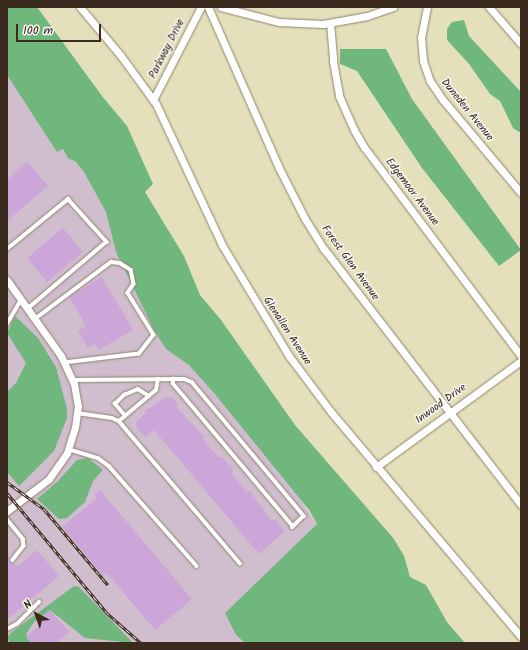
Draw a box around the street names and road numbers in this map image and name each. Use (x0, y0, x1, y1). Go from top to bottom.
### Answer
street label: Parkway Drive (146, 17, 188, 81)
street label: Duneden Avenue (438, 76, 496, 144)
street label: Edgemoor Avenue (382, 156, 442, 228)
street label: Forest Glen Avenue (318, 223, 382, 303)
street label: Glenallen Avenue (260, 295, 314, 367)
street label: Inwood Drive (413, 381, 469, 427)

